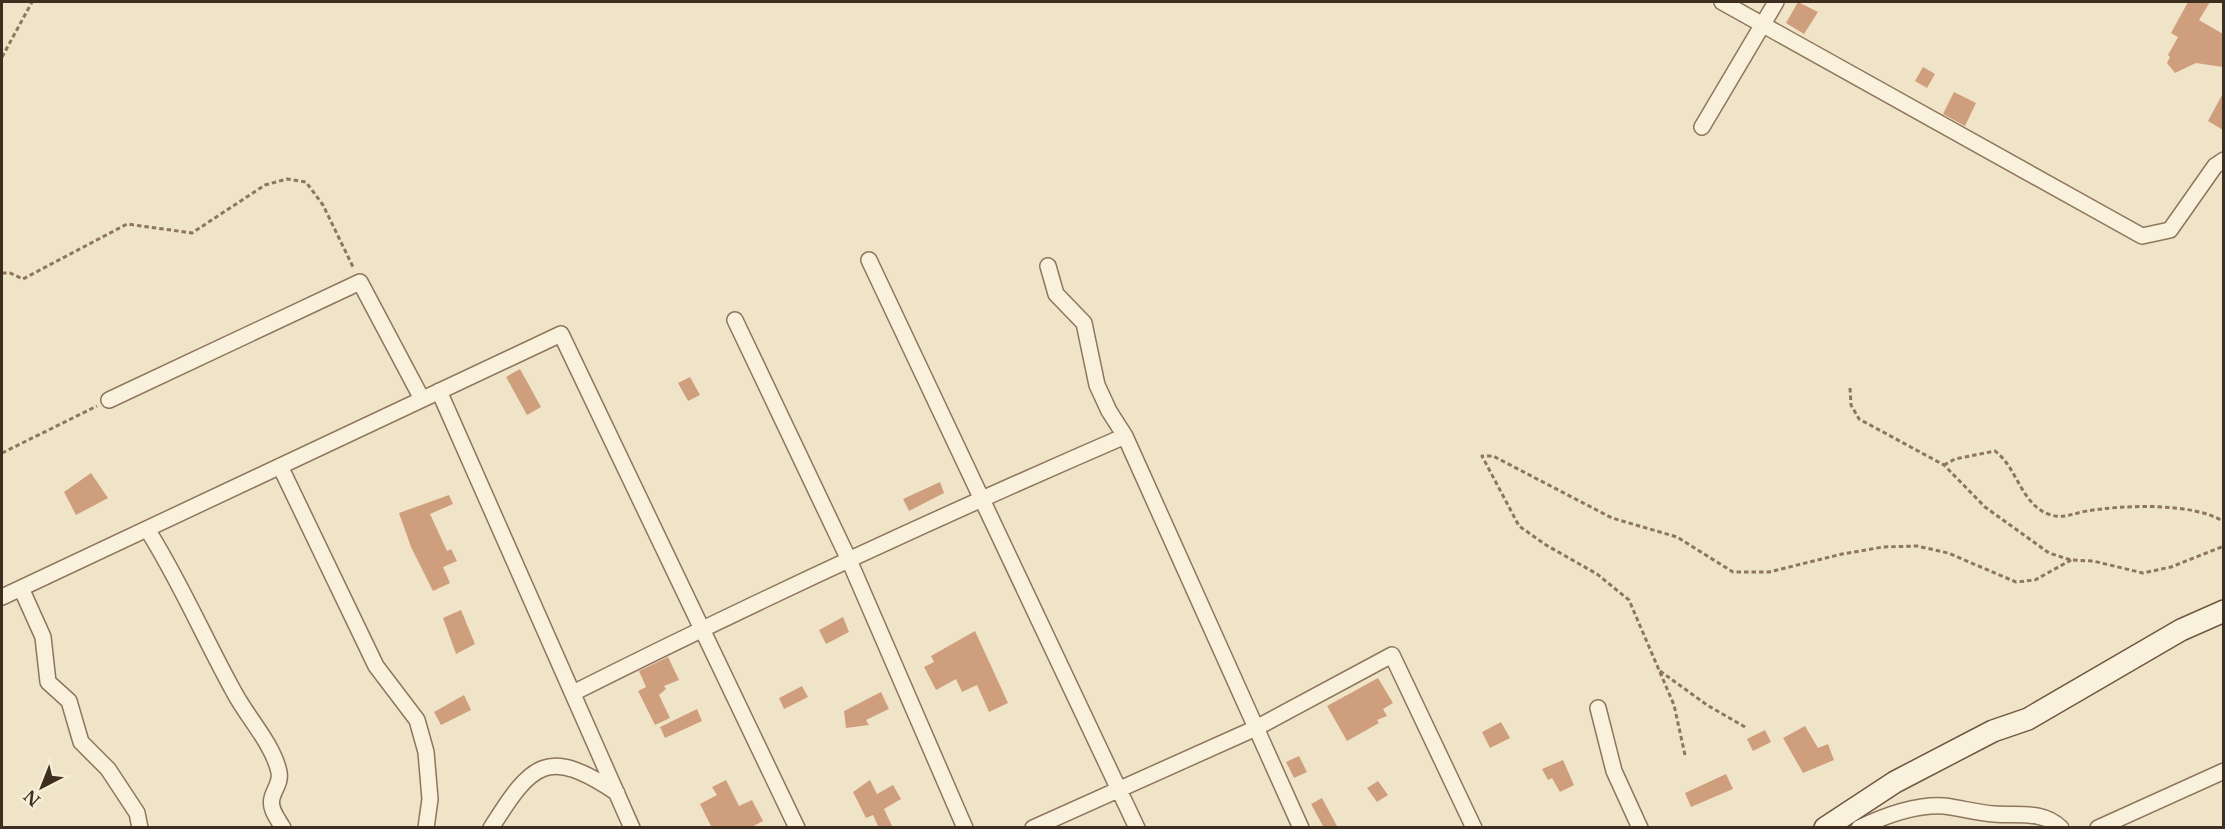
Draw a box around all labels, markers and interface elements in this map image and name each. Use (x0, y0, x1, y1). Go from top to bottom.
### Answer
north arrow (12, 757, 72, 817)
text: N (20, 786, 44, 811)

